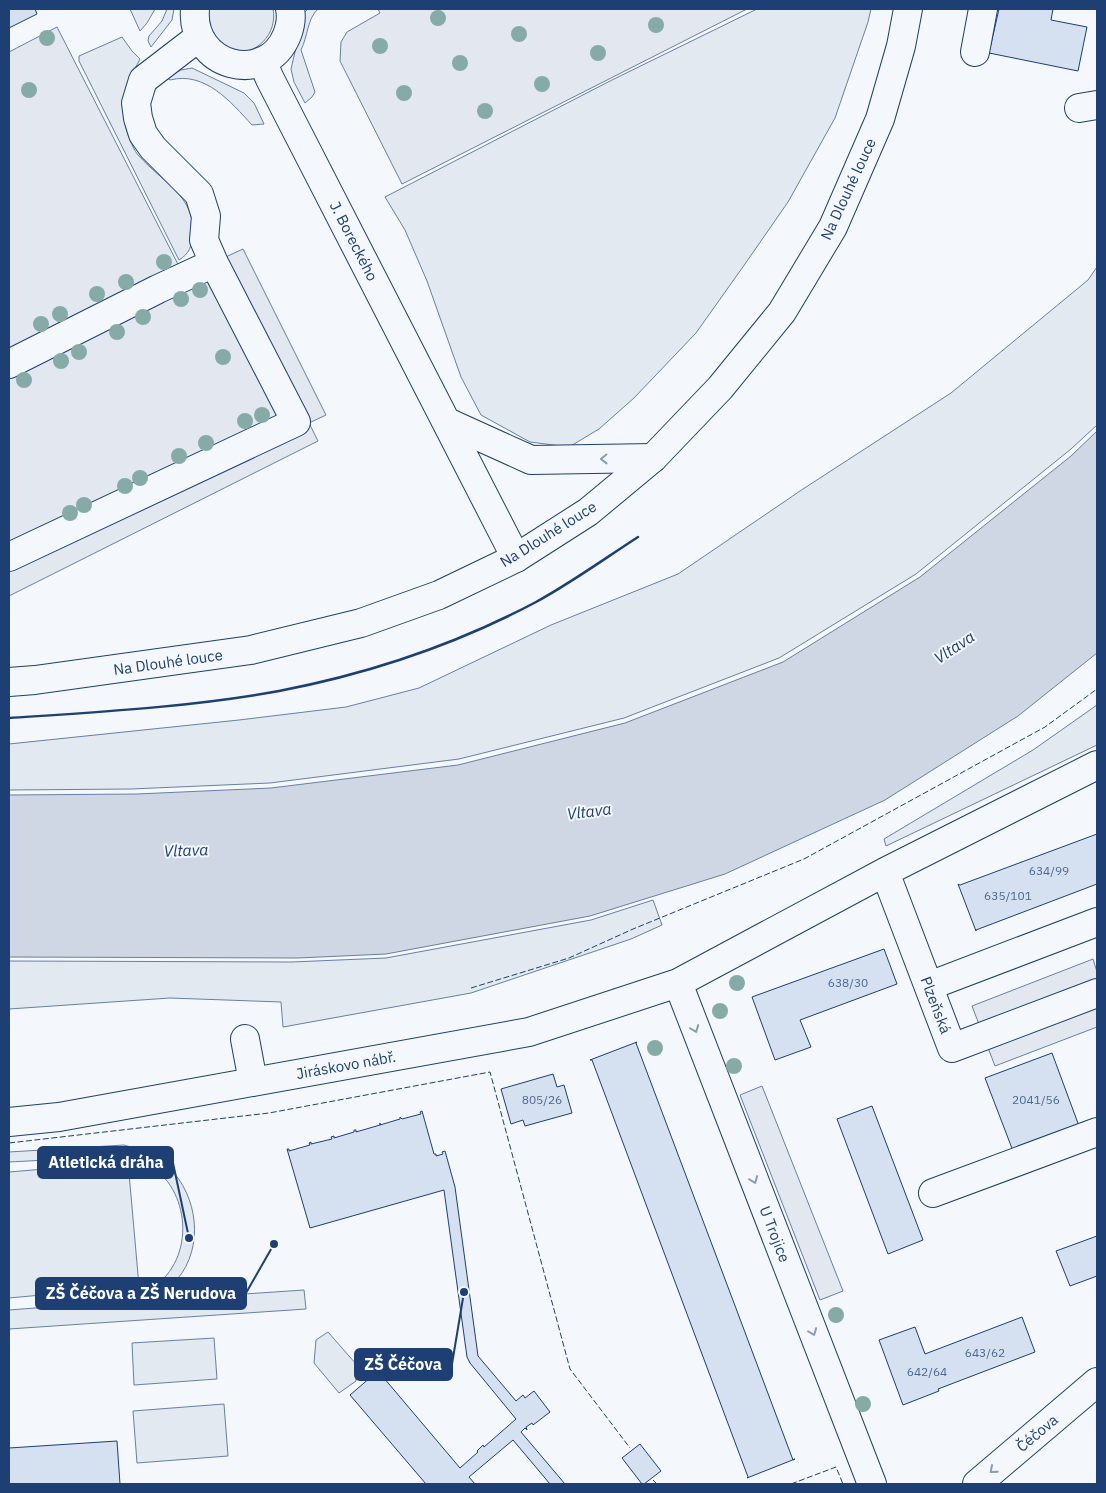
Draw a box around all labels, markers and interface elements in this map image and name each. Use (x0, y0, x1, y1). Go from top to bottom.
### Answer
street label: Na Dlouhé louce (816, 135, 880, 243)
street label: J. Boreckého (326, 198, 382, 284)
one-way arrow (600, 454, 608, 464)
street label: Na Dlouhé louce (496, 497, 600, 571)
water label: Vltava (930, 626, 978, 668)
street label: Na Dlouhé louce (112, 645, 224, 679)
water label: Vltava (566, 798, 612, 824)
water label: Vltava (163, 839, 209, 861)
house number: 634/99 (1029, 863, 1069, 878)
house number: 635/101 (984, 888, 1032, 903)
street label: Plzeňská (916, 974, 956, 1036)
house number: 638/30 (828, 975, 868, 990)
one-way arrow (689, 1024, 699, 1033)
street label: Jiráskovo nábř. (295, 1047, 397, 1083)
house number: 805/26 (522, 1092, 562, 1107)
house number: 2041/56 (1012, 1092, 1060, 1107)
callout: Atletická dráha (38, 1147, 173, 1178)
text: Atletická dráha (48, 1152, 164, 1172)
one-way arrow (748, 1175, 758, 1184)
street label: U Trojice (756, 1203, 794, 1265)
callout: ZŠ Čéčova a ZŠ Nerudova (36, 1278, 246, 1309)
text: ZŠ Čéčova a ZŠ Nerudova (46, 1282, 236, 1303)
one-way arrow (807, 1327, 817, 1335)
house number: 643/62 (965, 1345, 1005, 1360)
callout: ZŠ Čéčova (355, 1349, 452, 1380)
text: ZŠ Čéčova (364, 1353, 442, 1374)
house number: 642/64 (907, 1364, 947, 1379)
street label: Čéčova (1012, 1410, 1062, 1456)
one-way arrow (990, 1464, 999, 1473)

